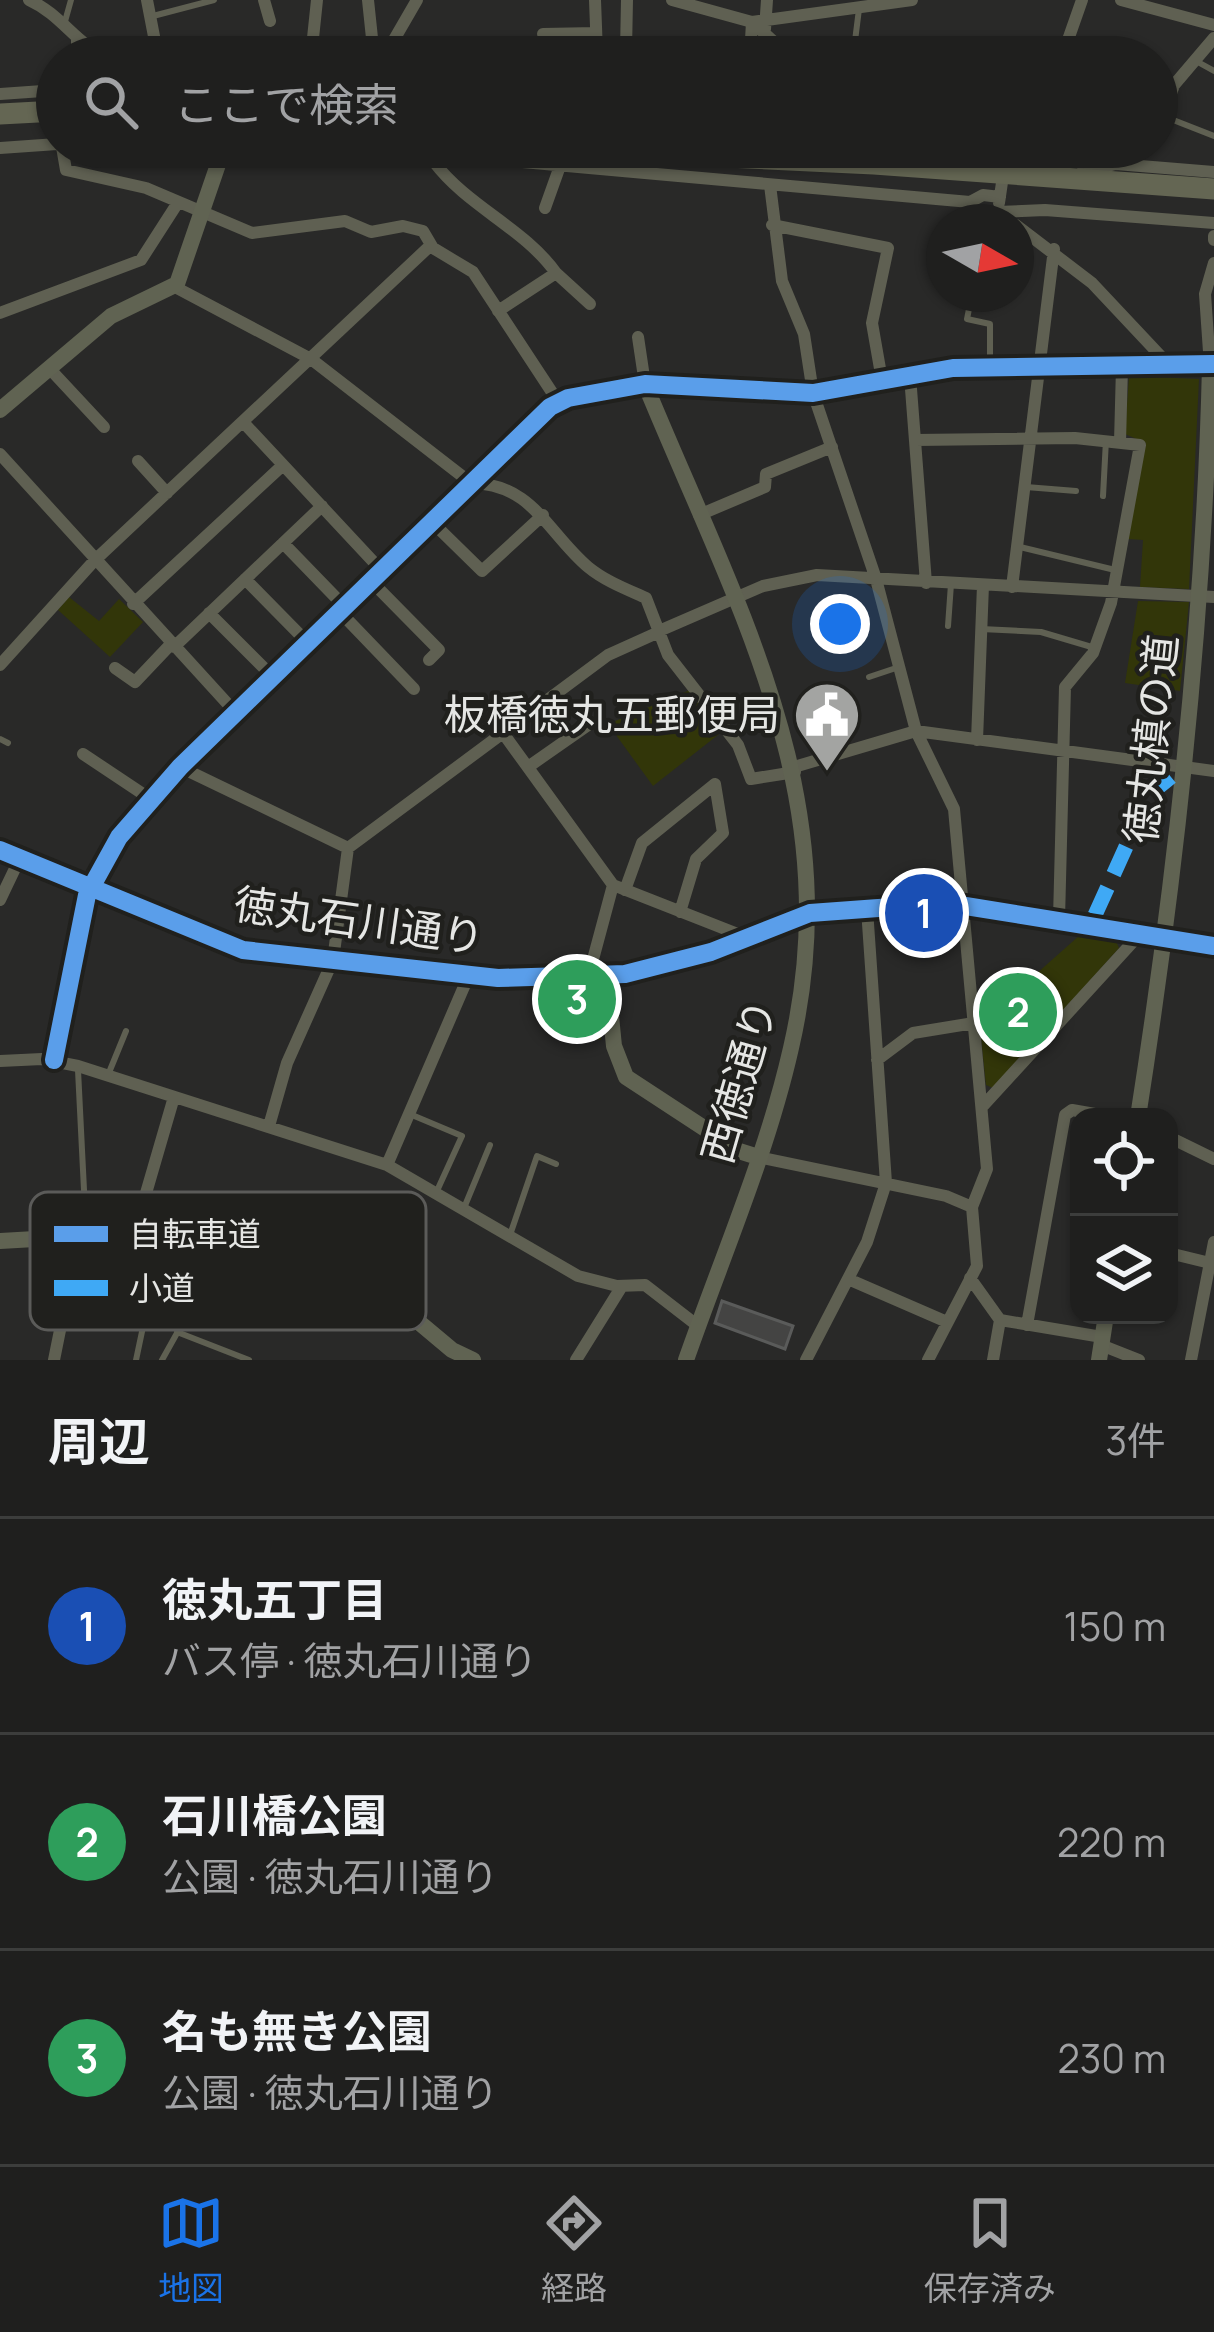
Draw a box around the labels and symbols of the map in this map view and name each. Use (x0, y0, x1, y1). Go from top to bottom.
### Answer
north arrow (926, 204, 1034, 312)
your location (810, 594, 870, 654)
street label: 徳丸槙の道 (1110, 631, 1190, 846)
public building icon: 板橋徳丸五郵便局 (792, 680, 862, 774)
place label: 板橋徳丸五郵便局 (444, 685, 780, 743)
pin: 1 (885, 868, 963, 958)
street label: 徳丸石川通り (230, 874, 488, 966)
pin: 3 (538, 954, 616, 1044)
pin: 2 (979, 967, 1057, 1057)
street label: 西徳通り (687, 992, 789, 1169)
legend (30, 1192, 426, 1330)
text: 自転車道 (129, 1211, 261, 1256)
text: 小道 (129, 1265, 195, 1310)

